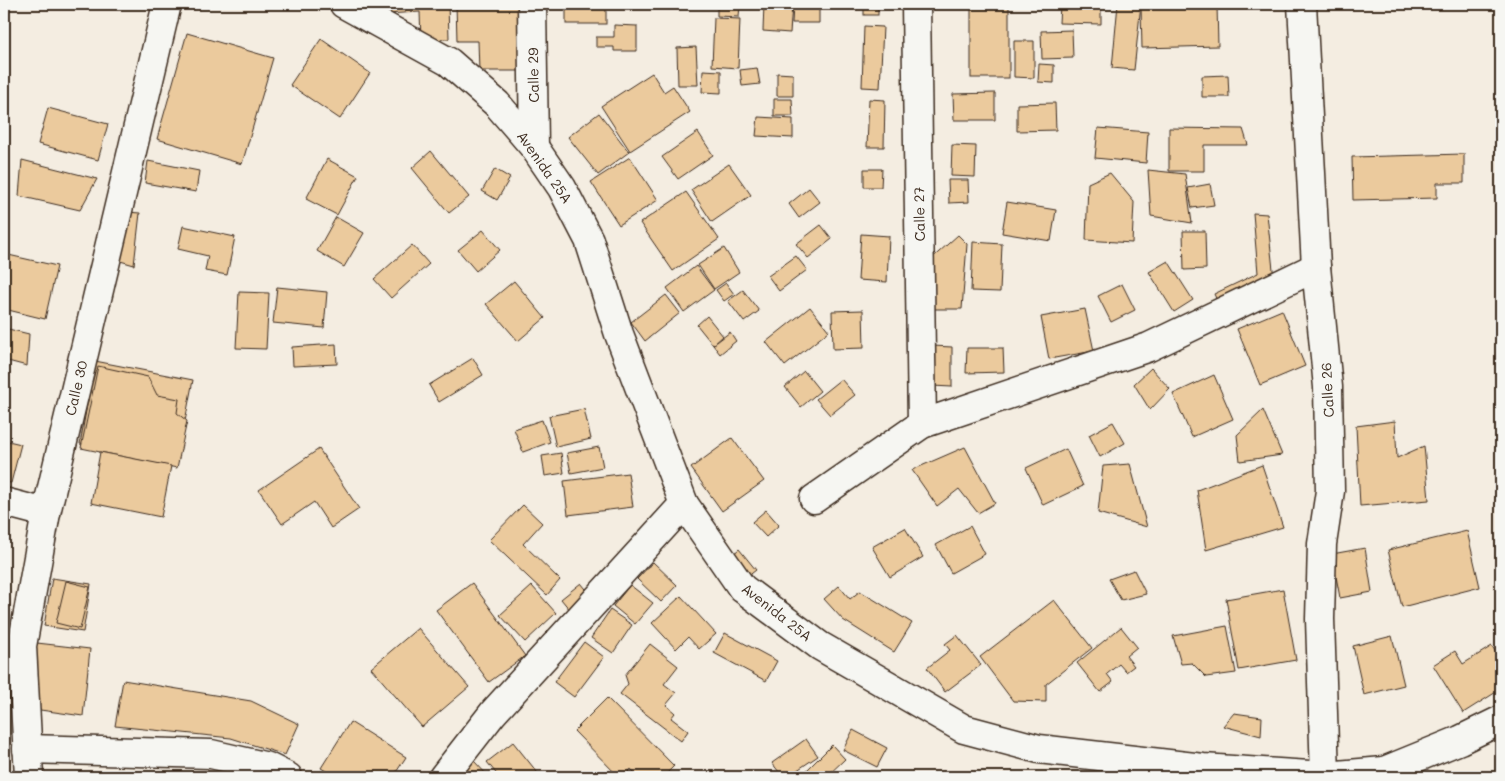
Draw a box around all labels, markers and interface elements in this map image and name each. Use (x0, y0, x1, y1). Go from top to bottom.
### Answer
street label: Calle 29 (523, 47, 543, 103)
street label: Avenida 25A (513, 127, 577, 207)
street label: Calle 27 (909, 186, 929, 241)
street label: Calle 30 (60, 358, 92, 417)
street label: Calle 26 (1316, 362, 1338, 418)
street label: Avenida 25A (738, 579, 816, 645)

